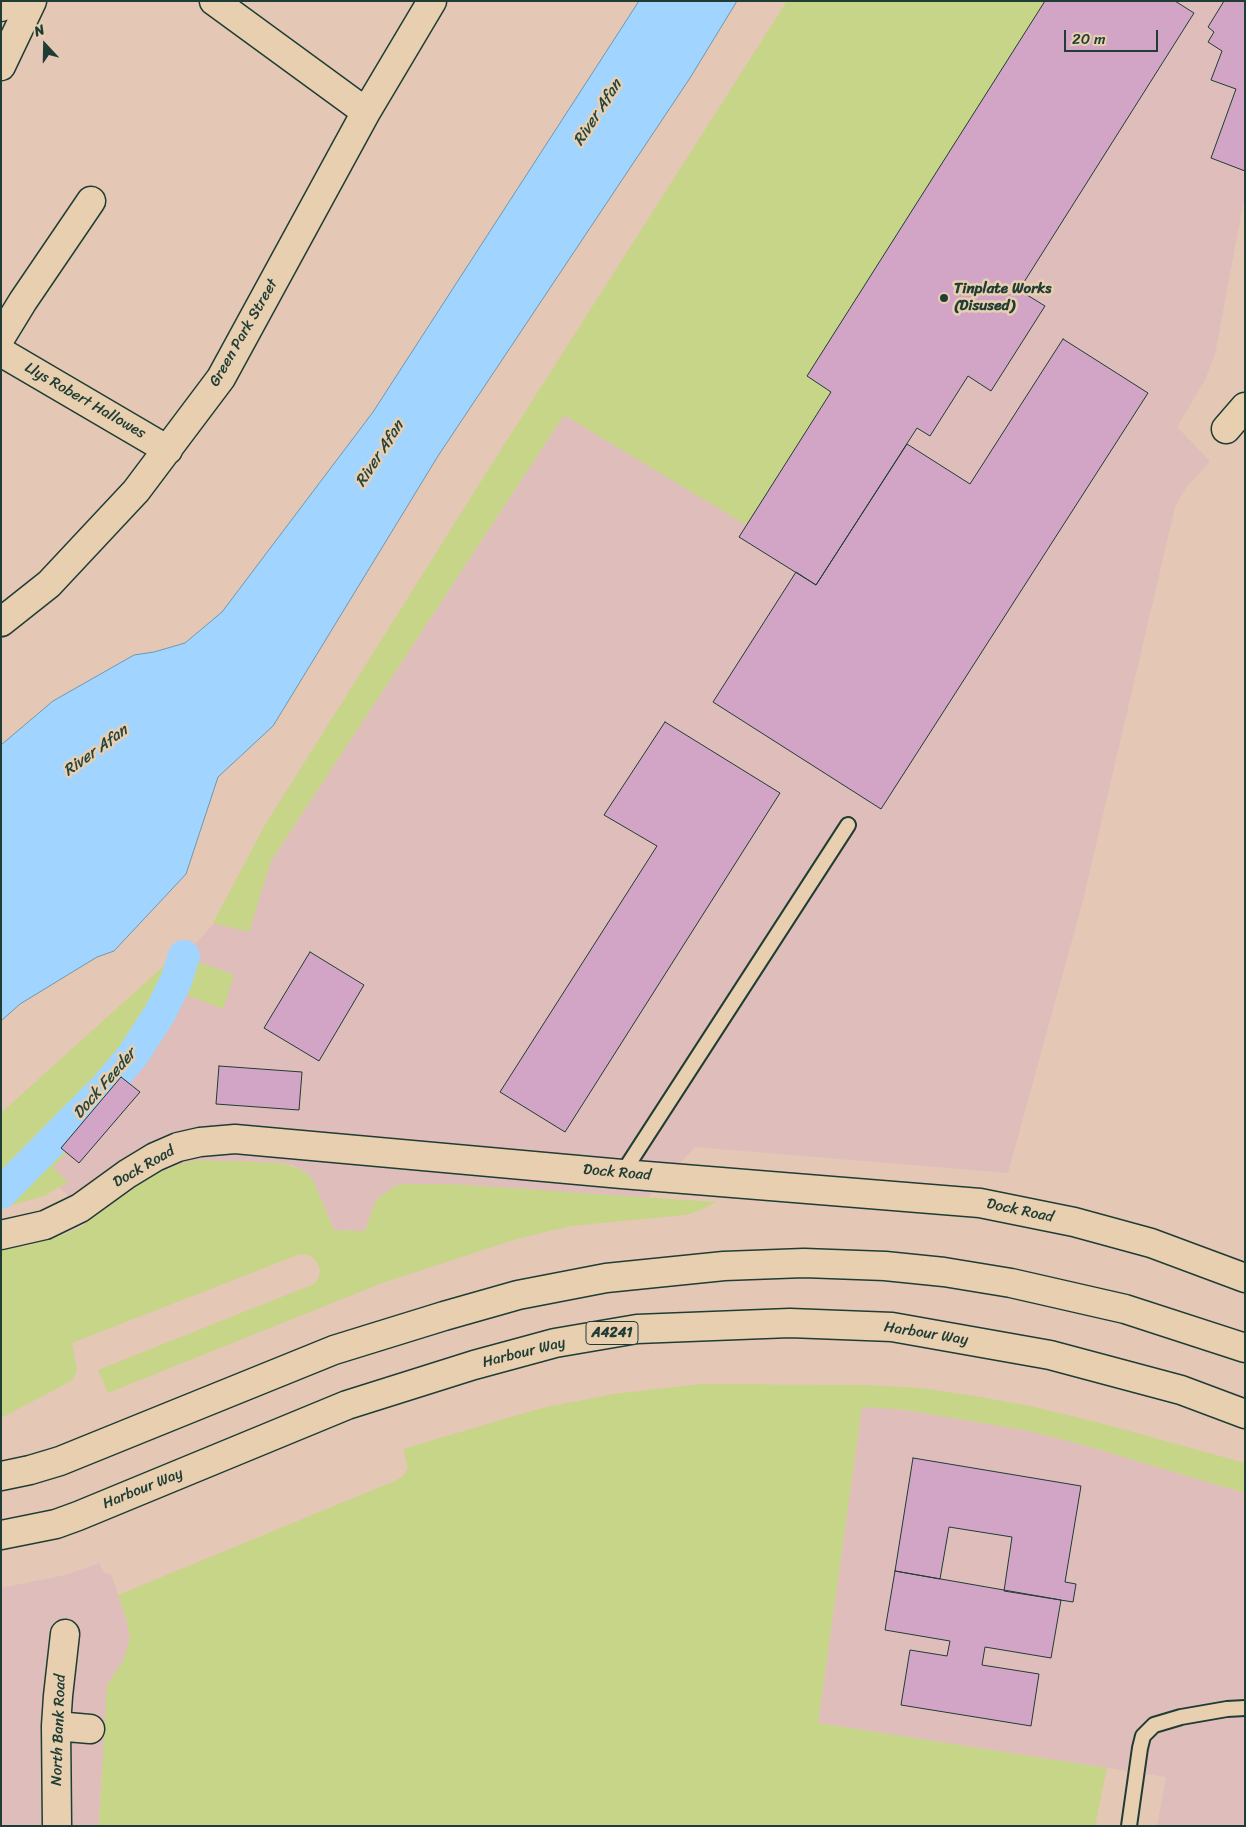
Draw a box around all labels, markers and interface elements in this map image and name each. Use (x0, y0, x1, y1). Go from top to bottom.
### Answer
text: N (30, 17, 48, 44)
north arrow (20, 20, 70, 70)
scale bar (1066, 20, 1160, 52)
text: 20 m (1072, 26, 1106, 52)
water label: River Afan (570, 76, 626, 150)
street label: Green Park Street (206, 276, 282, 390)
place label: Tinplate Works (Disused) (954, 280, 1051, 315)
marker: Tinplate Works (Disused) (938, 292, 950, 304)
street label: Llys Robert Hallowes (21, 359, 149, 443)
water label: River Afan (352, 417, 408, 491)
water label: River Afan (60, 721, 132, 781)
water label: Dock Feeder (69, 1045, 141, 1123)
street label: Dock Road (110, 1142, 178, 1192)
street label: Dock Road (582, 1161, 652, 1185)
street label: Dock Road (985, 1195, 1055, 1227)
street label: Harbour Way (883, 1318, 969, 1350)
road number: A4241 (586, 1322, 638, 1345)
street label: Harbour Way (481, 1334, 567, 1372)
street label: Harbour Way (100, 1465, 186, 1513)
street label: North Bank Road (48, 1674, 70, 1786)

